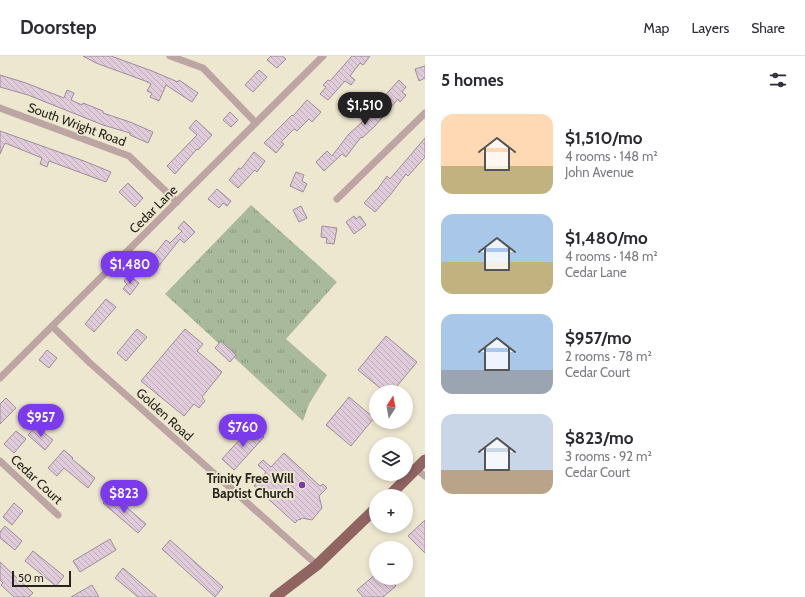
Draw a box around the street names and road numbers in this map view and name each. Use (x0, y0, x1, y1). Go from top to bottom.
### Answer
street label: South Wright Road (26, 99, 128, 149)
street label: Cedar Lane (126, 181, 181, 236)
street label: Golden Road (133, 384, 197, 444)
street label: Cedar Court (8, 451, 67, 508)

